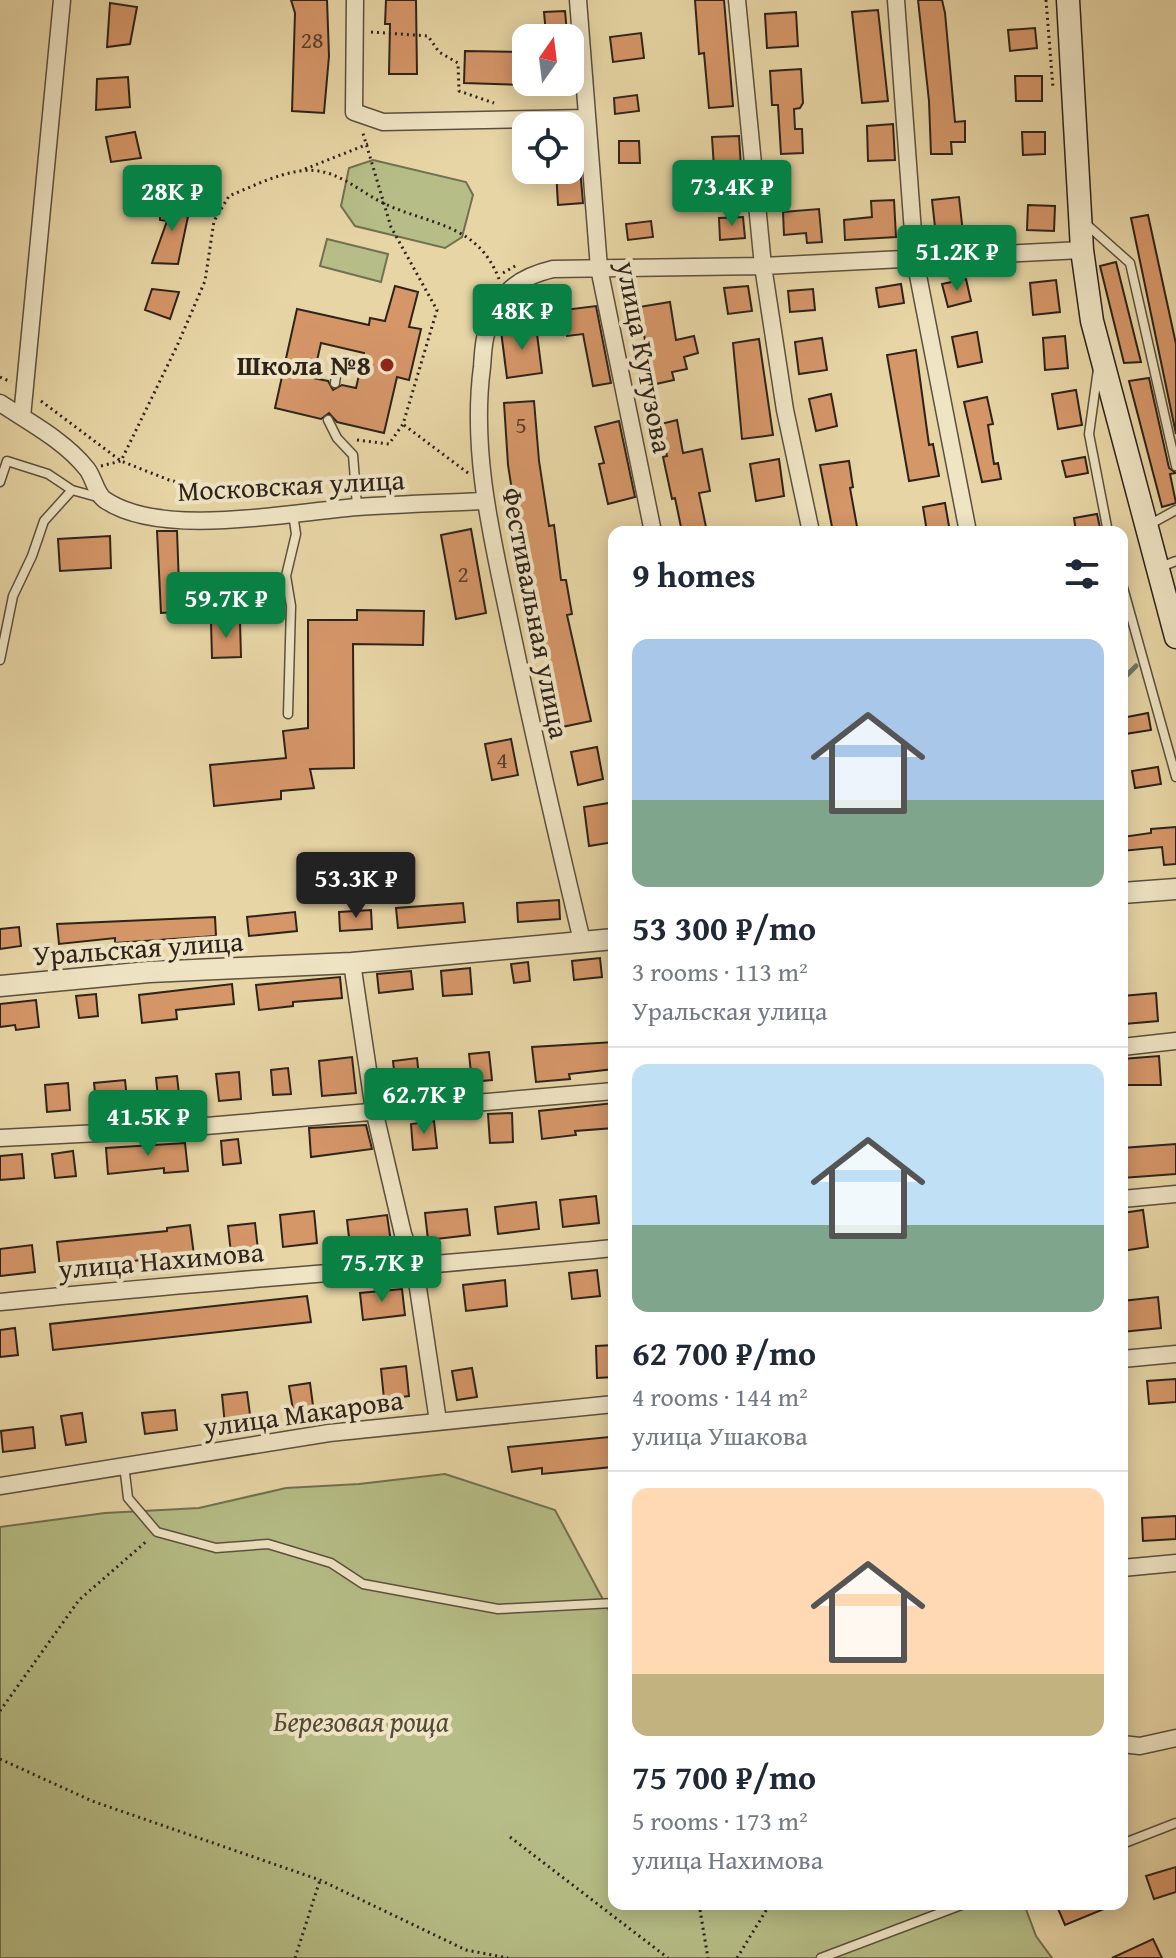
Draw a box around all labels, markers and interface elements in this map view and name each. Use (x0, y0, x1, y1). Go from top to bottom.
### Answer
house number: 28 (300, 22, 324, 57)
north arrow (512, 24, 584, 96)
map controls (512, 24, 584, 184)
button: locate (512, 112, 584, 184)
pin: 73.4K ₽ (658, 160, 806, 228)
pin: 28K ₽ (116, 165, 228, 233)
text: 73.4K ₽ (690, 166, 774, 205)
text: 28K ₽ (141, 171, 203, 210)
pin: 51.2K ₽ (883, 225, 1031, 293)
text: 51.2K ₽ (915, 231, 999, 270)
street label: улица Кутузова (607, 257, 684, 457)
pin: 48K ₽ (466, 284, 578, 352)
text: 48K ₽ (491, 290, 553, 329)
place label: Школа №8 (237, 344, 371, 385)
marker: Школа №8 (378, 356, 396, 374)
house number: 5 (515, 407, 527, 442)
street label: Московская улица (176, 458, 406, 511)
street label: Фестивальная улица (492, 484, 581, 743)
text: 9 homes (632, 550, 756, 599)
icon: filters (1060, 552, 1104, 596)
house number: 2 (457, 556, 469, 591)
pin: 59.7K ₽ (152, 572, 300, 640)
text: 59.7K ₽ (184, 578, 268, 617)
icon: home (796, 691, 940, 835)
house number: 4 (496, 742, 508, 777)
pin: 53.3K ₽ (282, 852, 430, 920)
text: 53.3K ₽ (314, 858, 398, 897)
text: 53 300 ₽/mo (632, 903, 816, 952)
street label: Уральская улица (32, 920, 245, 975)
text: 3 rooms · 113 m² (632, 952, 808, 991)
text: Уральская улица (632, 991, 827, 1030)
pin: 62.7K ₽ (350, 1068, 498, 1136)
text: 62.7K ₽ (382, 1074, 466, 1113)
pin: 41.5K ₽ (74, 1090, 222, 1158)
text: 41.5K ₽ (106, 1096, 190, 1135)
icon: home (796, 1116, 940, 1260)
street label: улица Нахимова (56, 1230, 266, 1289)
pin: 75.7K ₽ (308, 1236, 456, 1304)
text: 75.7K ₽ (340, 1242, 424, 1281)
text: 62 700 ₽/mo (632, 1328, 816, 1377)
text: 4 rooms · 144 m² (632, 1377, 808, 1416)
street label: улица Макарова (199, 1378, 406, 1447)
text: улица Ушакова (632, 1416, 808, 1455)
icon: home (796, 1540, 940, 1684)
park label: Березовая роща (273, 1700, 449, 1741)
text: 75 700 ₽/mo (632, 1752, 816, 1801)
text: 5 rooms · 173 m² (632, 1801, 808, 1840)
text: улица Нахимова (632, 1840, 823, 1879)

